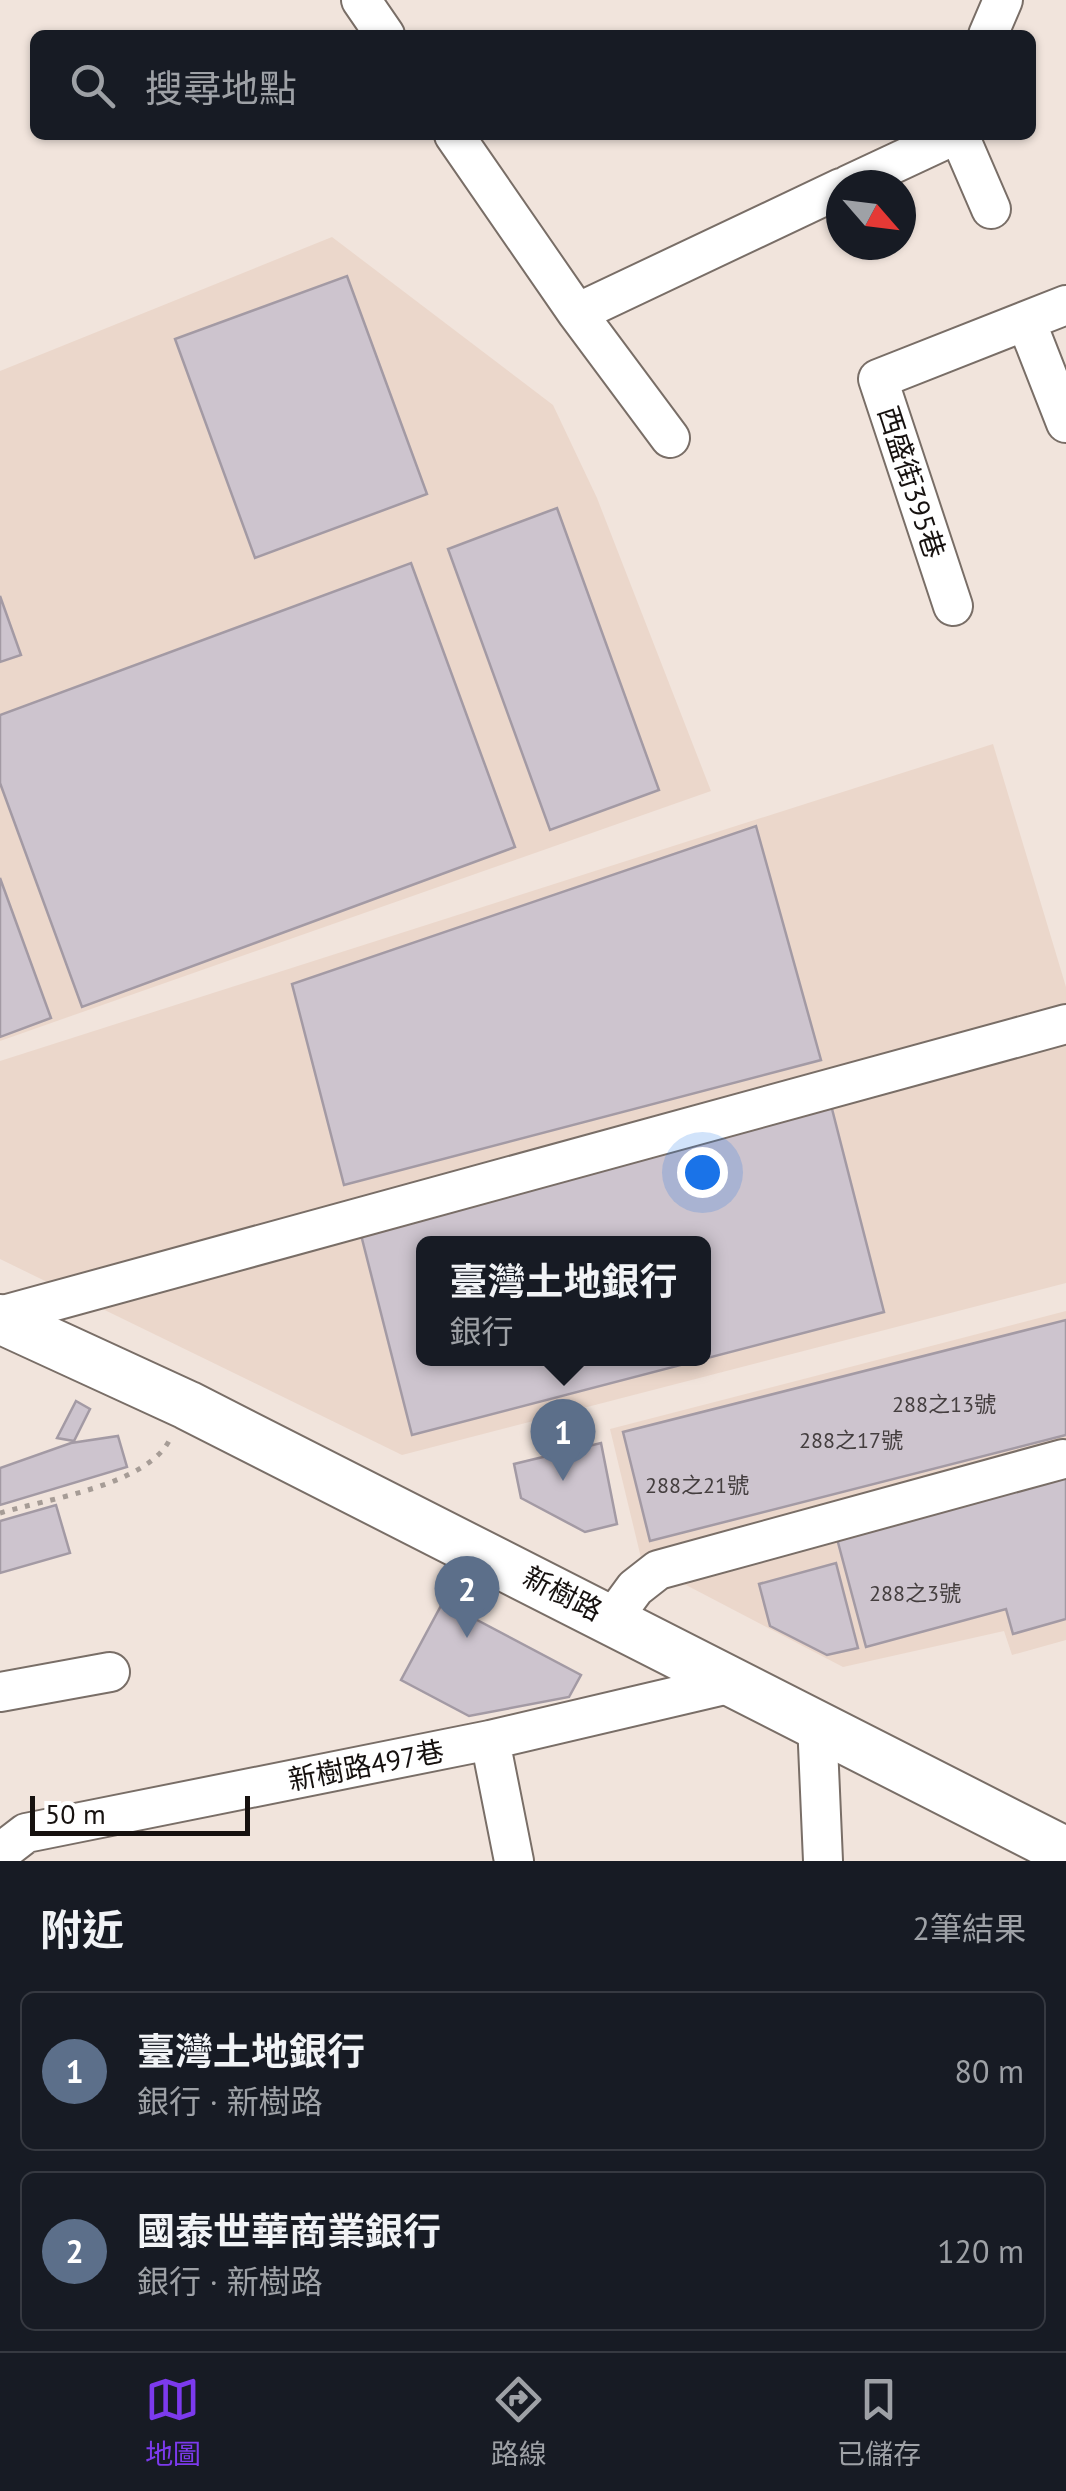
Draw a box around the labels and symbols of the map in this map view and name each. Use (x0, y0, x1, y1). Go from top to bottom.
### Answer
north arrow (826, 170, 916, 260)
street label: 西盛街395巷 (870, 401, 954, 563)
your location (677, 1147, 728, 1198)
house number: 288之13號 (892, 1390, 996, 1418)
pin: 1 (530, 1398, 596, 1481)
house number: 288之17號 (799, 1426, 903, 1454)
house number: 288之21號 (645, 1471, 749, 1499)
pin: 2 (434, 1556, 500, 1638)
street label: 新樹路 (517, 1557, 609, 1629)
house number: 288之3號 (869, 1579, 961, 1607)
street label: 新樹路497巷 (285, 1732, 447, 1798)
scale bar (30, 1791, 250, 1836)

